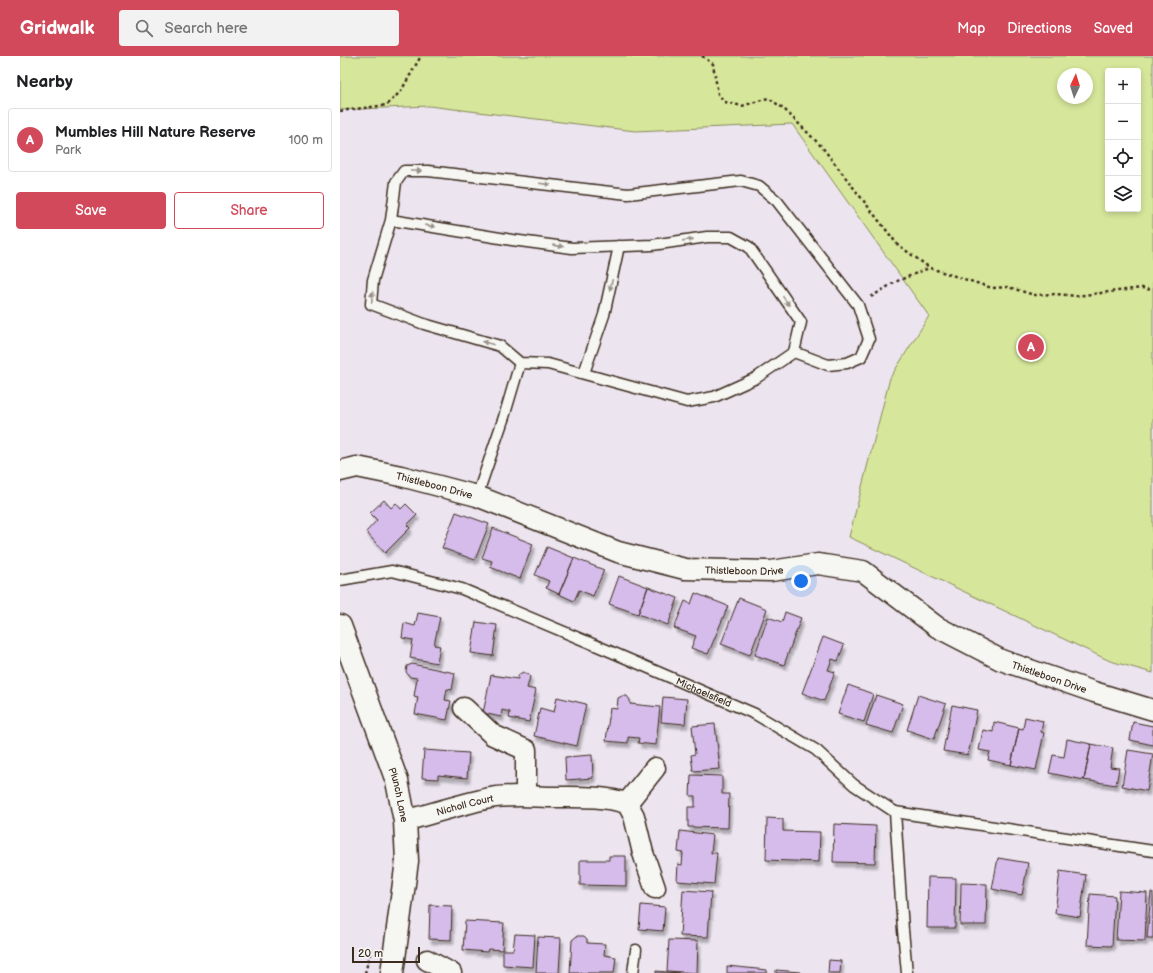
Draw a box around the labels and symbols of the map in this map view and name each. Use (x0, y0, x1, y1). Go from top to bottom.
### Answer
north arrow (1057, 68, 1093, 104)
one-way arrow (410, 168, 423, 174)
one-way arrow (539, 180, 551, 187)
one-way arrow (424, 223, 436, 229)
one-way arrow (681, 237, 694, 243)
one-way arrow (552, 243, 564, 249)
one-way arrow (608, 278, 614, 291)
one-way arrow (369, 290, 375, 303)
one-way arrow (782, 296, 790, 306)
pin: A (1018, 332, 1044, 362)
one-way arrow (482, 340, 494, 346)
street label: Thistleboon Drive (395, 470, 474, 502)
street label: Thistleboon Drive (705, 564, 784, 578)
your location (791, 571, 811, 591)
street label: Thistleboon Drive (1010, 659, 1088, 696)
street label: Michaelsfield (674, 676, 733, 710)
street label: Plunch Lane (386, 766, 410, 823)
street label: Nicholl Court (435, 793, 494, 819)
scale bar (352, 945, 420, 964)

